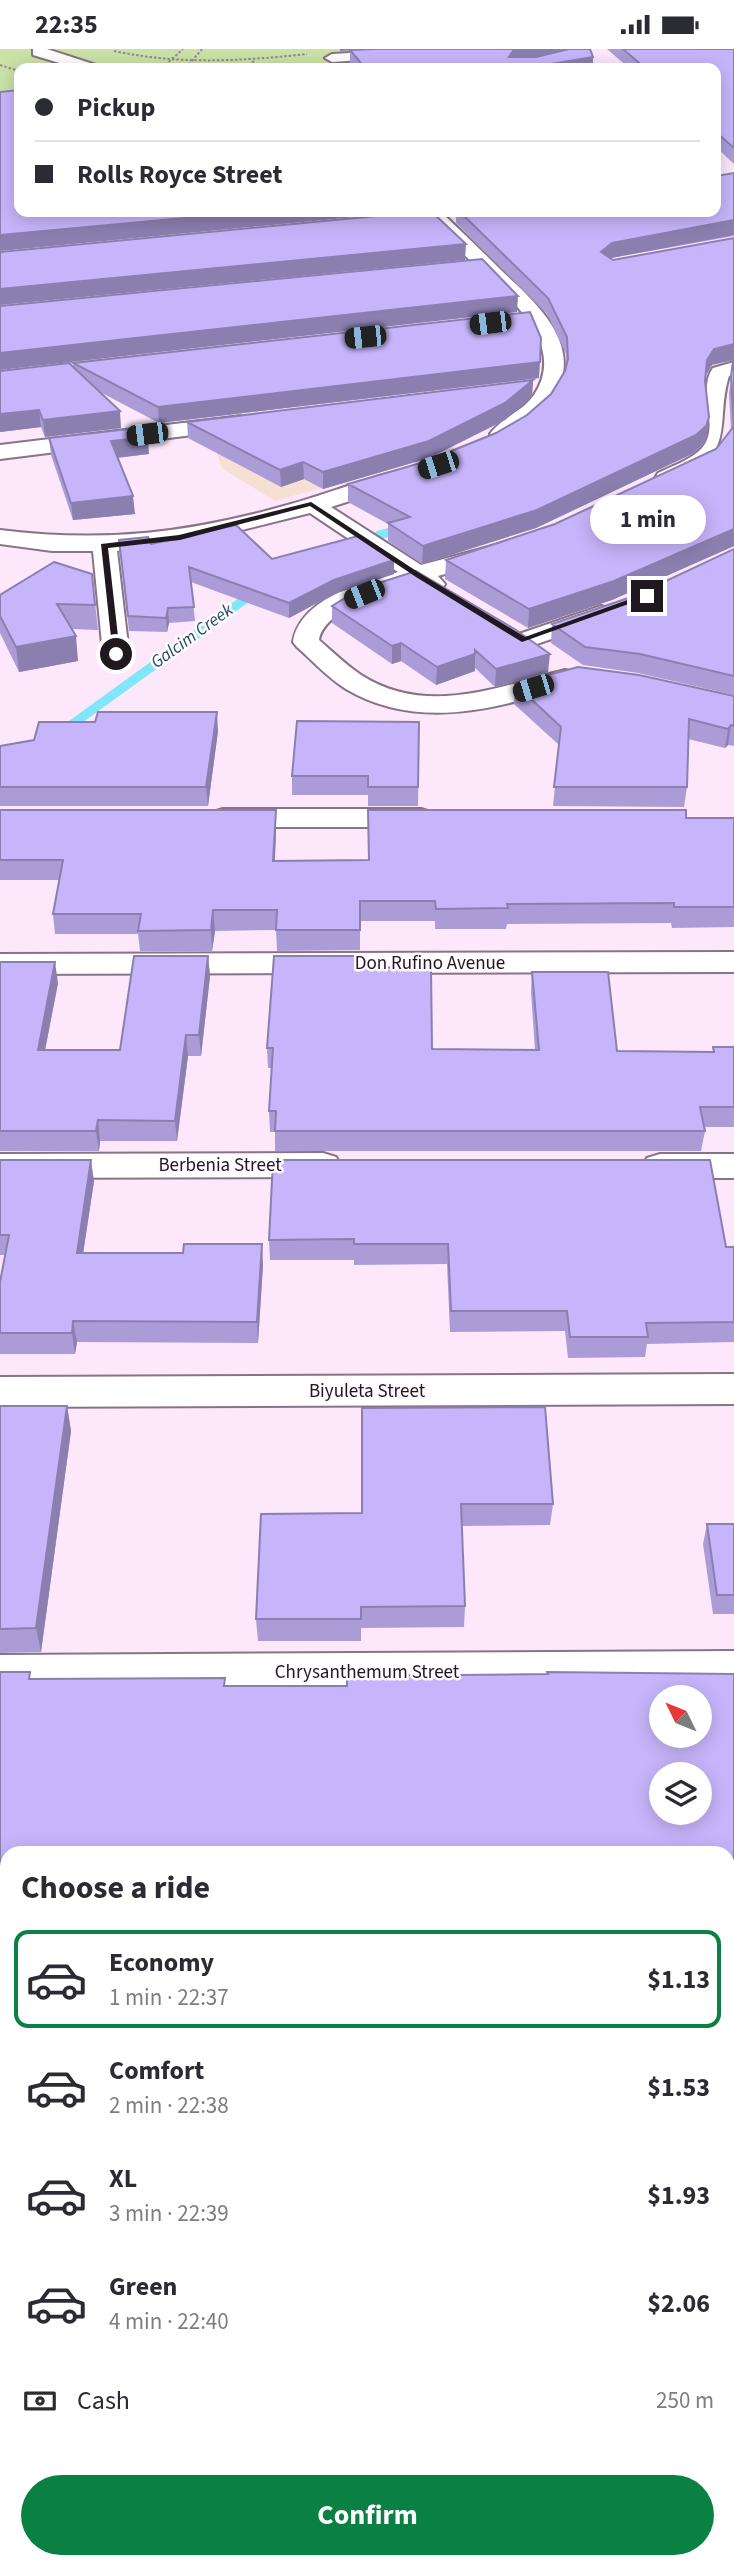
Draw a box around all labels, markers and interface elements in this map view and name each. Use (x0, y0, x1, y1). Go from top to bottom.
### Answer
text: 22:35 (35, 6, 98, 43)
text: Pickup (77, 89, 155, 126)
text: Rolls Royce Street (77, 156, 282, 193)
car (468, 310, 513, 336)
car (344, 324, 387, 350)
car (125, 421, 170, 447)
car (415, 449, 462, 481)
callout: 1 min (589, 495, 705, 543)
text: 1 min (620, 503, 676, 536)
car (341, 576, 388, 612)
route end (631, 580, 663, 612)
water label: Galcim Creek (146, 597, 239, 674)
route start (100, 638, 132, 670)
car (510, 672, 557, 704)
street label: Don Rufino Avenue (355, 950, 505, 977)
street label: Berbenia Street (158, 1152, 282, 1179)
street label: Biyuleta Street (309, 1378, 426, 1405)
street label: Chrysanthemum Street (275, 1659, 460, 1686)
north arrow (649, 1685, 712, 1748)
map controls (649, 1685, 712, 1825)
button: layers (649, 1762, 712, 1825)
text: Choose a ride (21, 1865, 210, 1911)
text: Economy (109, 1944, 214, 1981)
icon: car (25, 1948, 88, 2011)
text: $1.13 (647, 1961, 710, 1998)
text: 1 min · 22:37 (109, 1981, 229, 2014)
text: Comfort (109, 2052, 204, 2089)
icon: car (25, 2056, 88, 2119)
text: $1.53 (647, 2069, 710, 2106)
text: 2 min · 22:38 (109, 2089, 229, 2122)
text: XL (109, 2160, 137, 2197)
icon: car (25, 2164, 88, 2227)
text: $1.93 (647, 2177, 710, 2214)
text: 3 min · 22:39 (109, 2197, 229, 2230)
text: Green (109, 2268, 177, 2305)
icon: car (25, 2272, 88, 2335)
text: $2.06 (647, 2285, 710, 2322)
text: 4 min · 22:40 (109, 2305, 229, 2338)
icon: cash (21, 2382, 59, 2420)
text: Cash (77, 2382, 130, 2419)
text: 250 m (656, 2384, 714, 2417)
button: Confirm (21, 2475, 714, 2555)

